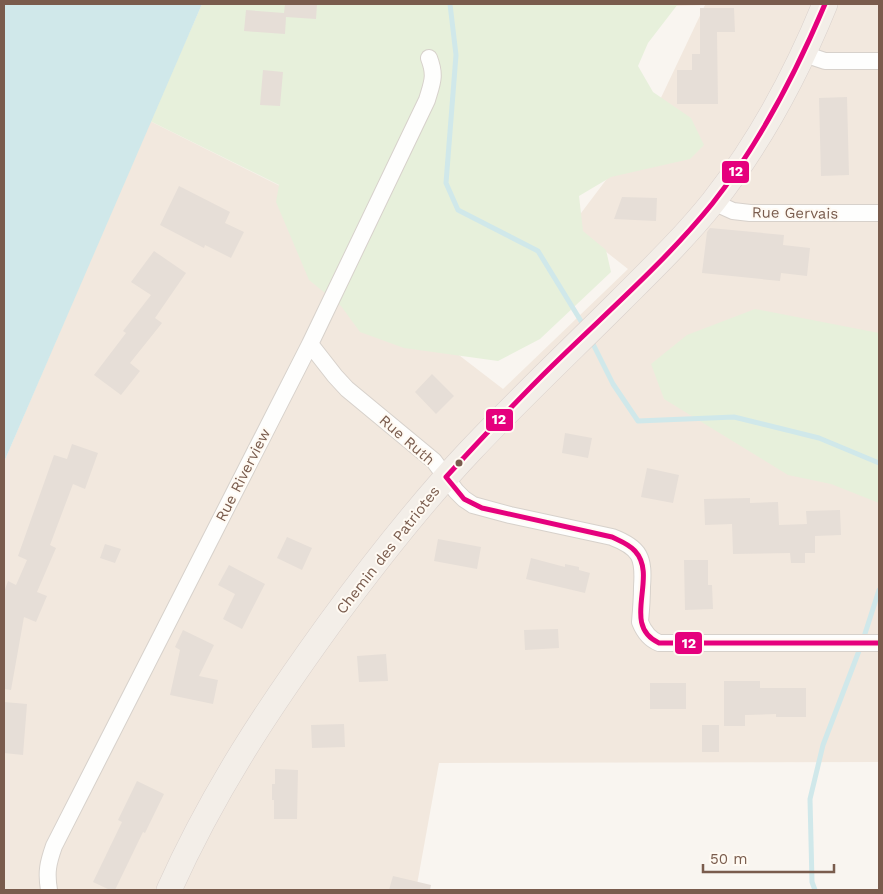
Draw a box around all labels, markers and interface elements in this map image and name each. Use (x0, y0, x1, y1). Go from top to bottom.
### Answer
line badge: 12 (721, 160, 750, 184)
text: 12 (729, 163, 743, 179)
street label: Rue Gervais (752, 203, 838, 223)
line badge: 12 (485, 408, 514, 432)
street label: Rue Ruth (376, 411, 438, 469)
text: 12 (492, 411, 506, 427)
street label: Rue Riverview (212, 425, 274, 525)
unlabelled marker (454, 458, 464, 468)
street label: Chemin des Patriotes (332, 482, 444, 618)
line badge: 12 (674, 631, 703, 655)
text: 12 (682, 635, 696, 651)
scale bar (703, 842, 834, 874)
text: 50 m (710, 850, 747, 868)

